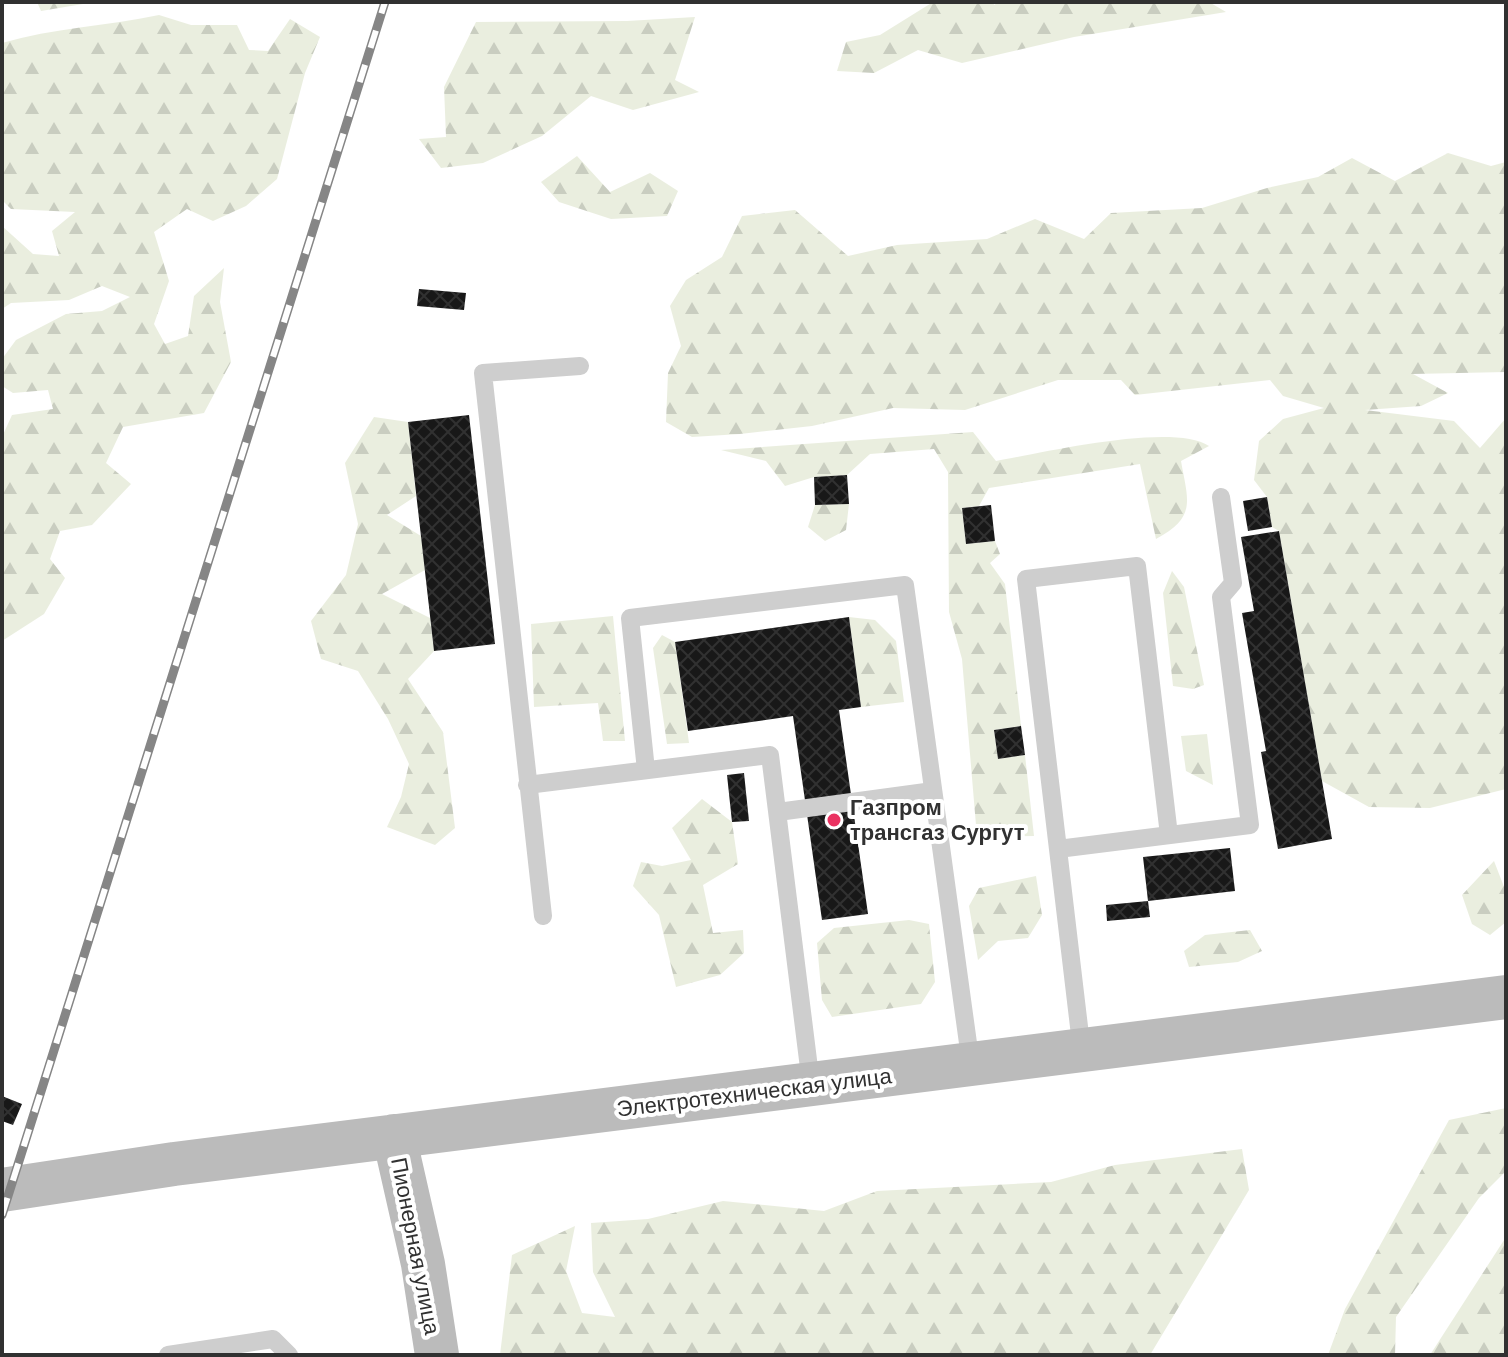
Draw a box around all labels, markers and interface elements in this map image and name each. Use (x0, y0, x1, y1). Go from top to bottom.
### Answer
place label: Газпром трансгаз Сургут (850, 795, 1025, 845)
marker: Газпром трансгаз Сургут (825, 811, 843, 829)
street label: Электротехническая улица (615, 1063, 894, 1122)
street label: Пионерная улица (386, 1155, 445, 1337)

